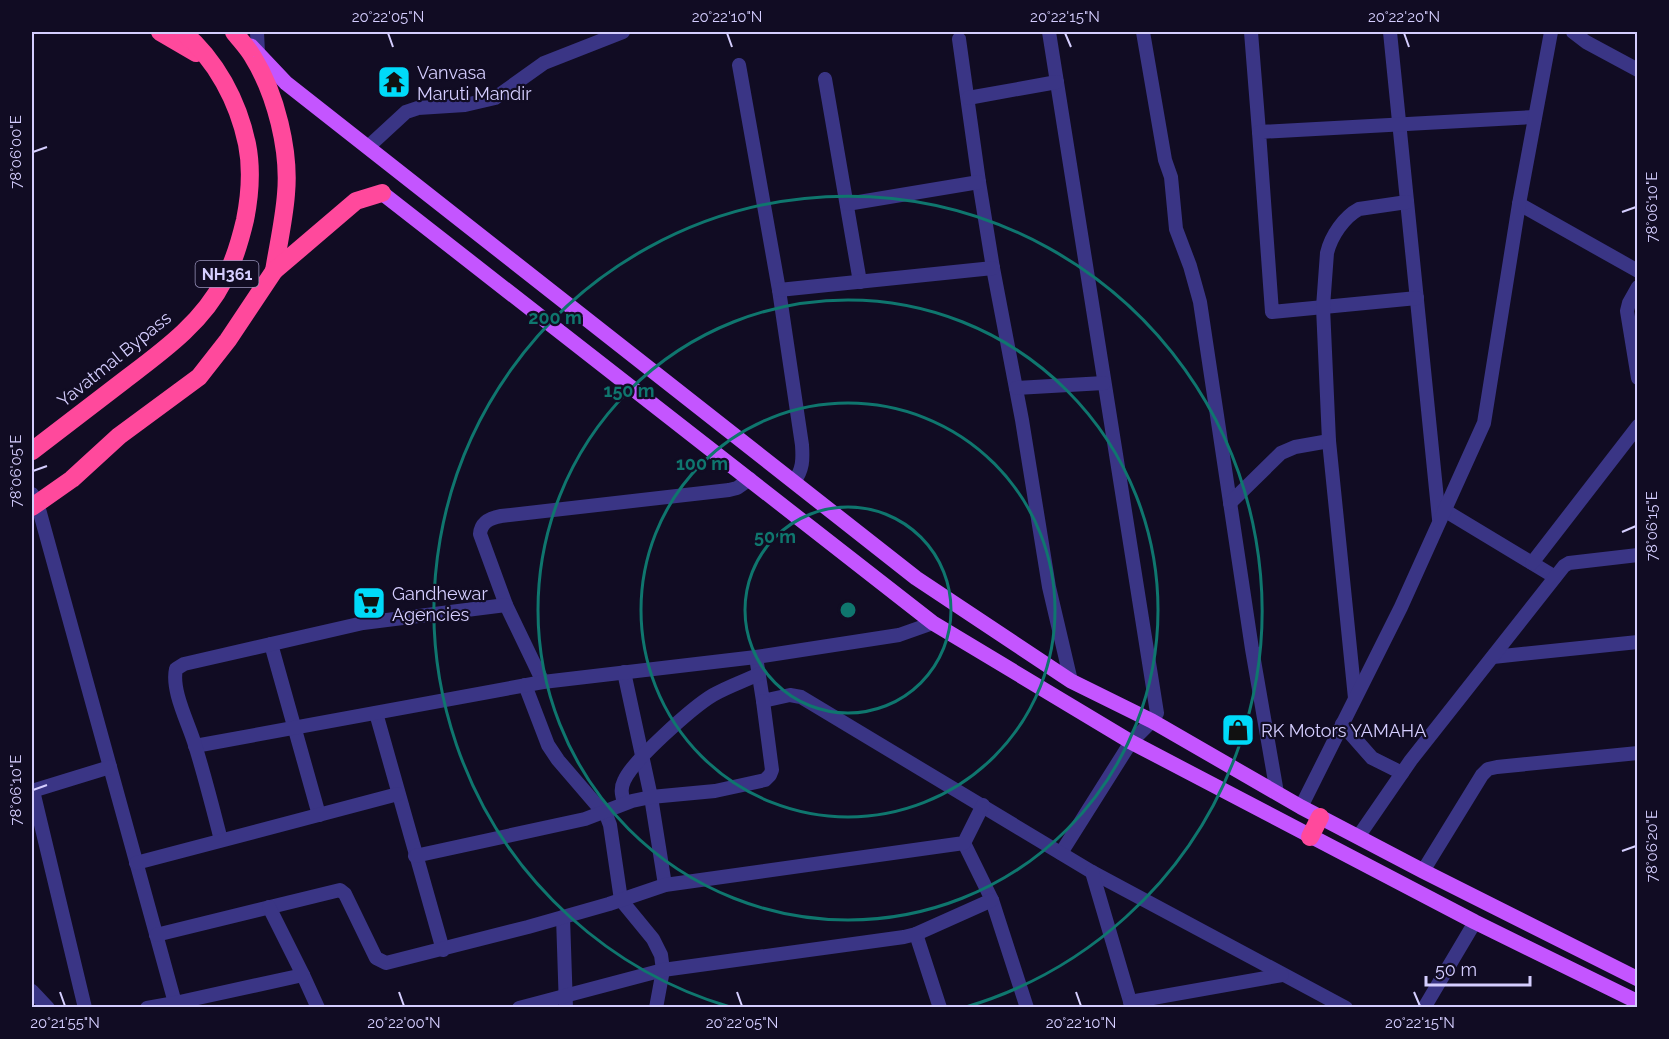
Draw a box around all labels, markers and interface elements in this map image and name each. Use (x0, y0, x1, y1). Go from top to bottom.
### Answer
text: 20°22'05"N (352, 8, 424, 26)
text: 20°22'10"N (692, 8, 762, 26)
text: 20°22'15"N (1030, 8, 1100, 26)
text: 20°22'20"N (1368, 8, 1440, 26)
place label: Vanvasa Maruti Mandir (417, 62, 532, 104)
temple icon: Vanvasa Maruti Mandir (376, 64, 412, 100)
text: 78°06'00"E (7, 115, 25, 189)
text: 78°06'10"E (1643, 172, 1661, 242)
road number: NH361 (196, 261, 258, 287)
street label: Yavatmal Bypass (53, 307, 175, 411)
text: 200 m (528, 307, 582, 328)
text: 150 m (604, 380, 655, 401)
text: 78°06'05"E (7, 435, 25, 507)
text: 100 m (676, 453, 728, 474)
text: 78°06'15"E (1643, 491, 1661, 561)
text: 50 m (754, 526, 796, 547)
place label: Gandhewar Agencies (392, 583, 488, 625)
supermarket icon: Gandhewar Agencies (351, 585, 387, 621)
centre of rings (838, 600, 858, 620)
shop icon: RK Motors YAMAHA (1220, 712, 1256, 748)
place label: RK Motors YAMAHA (1261, 720, 1426, 741)
text: 78°06'10"E (7, 755, 25, 825)
text: 78°06'20"E (1643, 810, 1661, 882)
scale bar (1426, 949, 1530, 987)
text: 50 m (1435, 959, 1477, 980)
text: 20°21'55"N (30, 1014, 100, 1032)
text: 20°22'00"N (367, 1014, 441, 1032)
text: 20°22'05"N (706, 1014, 778, 1032)
text: 20°22'10"N (1046, 1014, 1116, 1032)
text: 20°22'15"N (1385, 1014, 1455, 1032)

